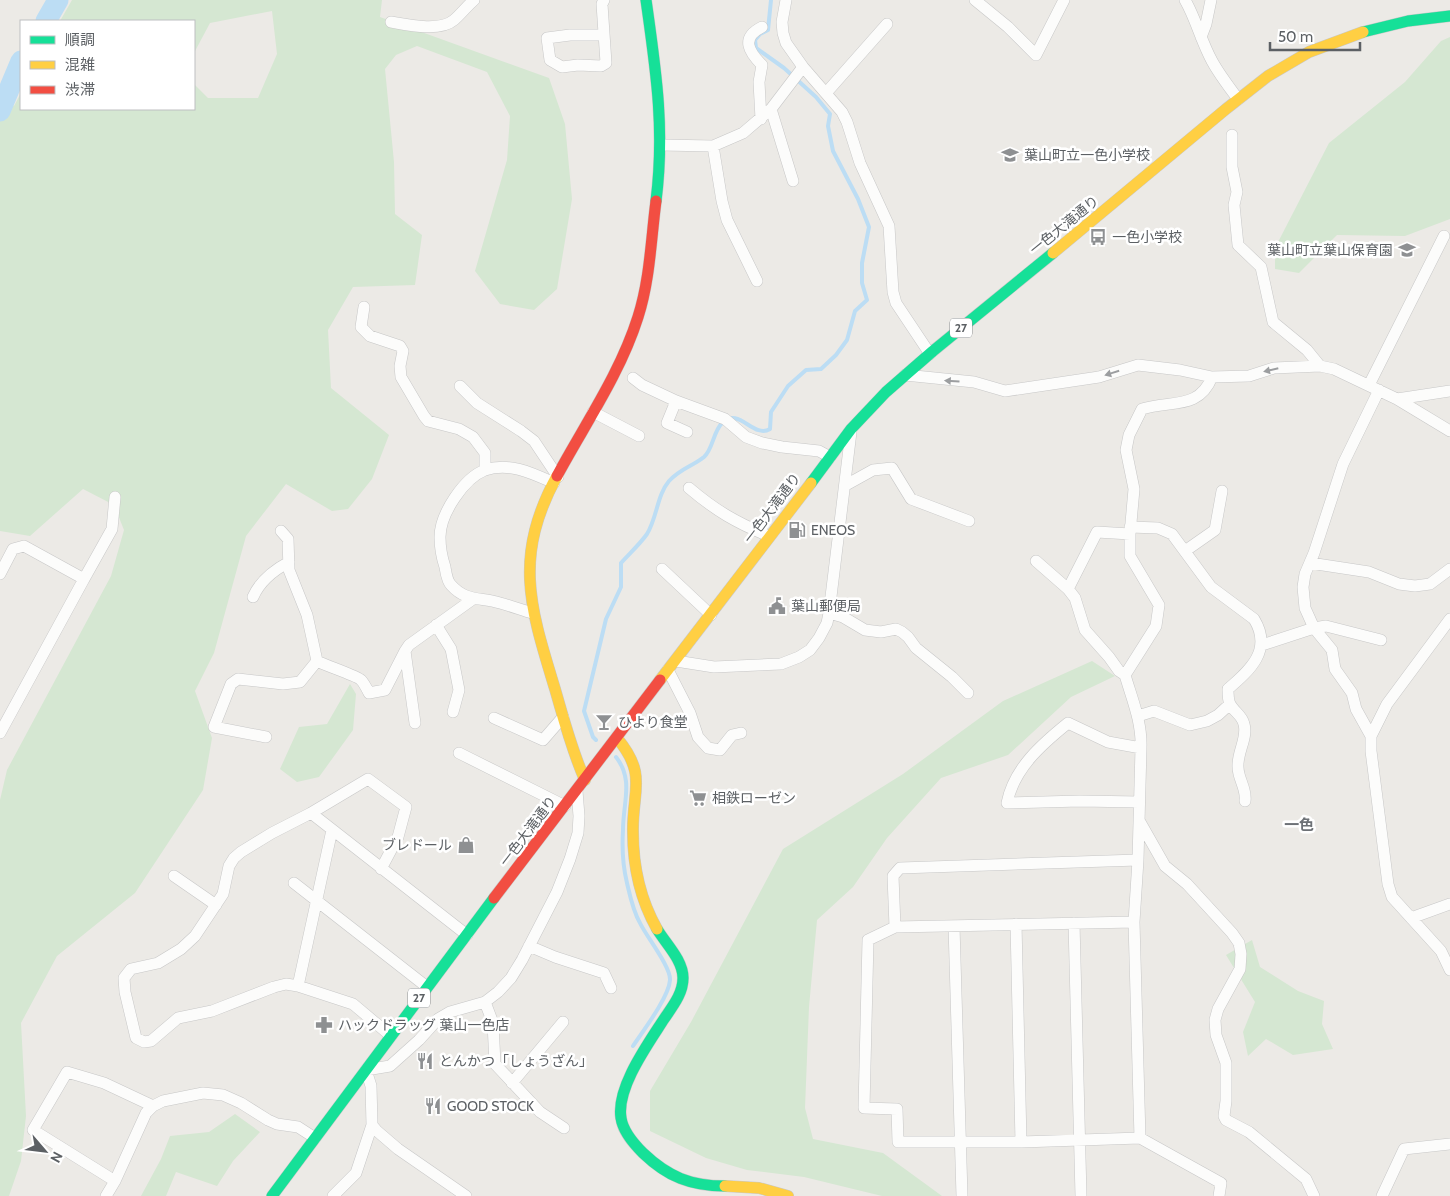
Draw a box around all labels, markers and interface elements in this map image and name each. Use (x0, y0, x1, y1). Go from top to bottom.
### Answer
legend (20, 20, 195, 110)
scale bar (1270, 20, 1360, 52)
text: 50 m (1278, 28, 1313, 46)
text: 順調 (65, 31, 95, 49)
text: 混雑 (65, 56, 95, 74)
text: 渋滞 (65, 81, 95, 99)
school or university icon: 葉山町立一色小学校 (1000, 145, 1020, 165)
place label: 葉山町立一色小学校 (1024, 146, 1150, 164)
street label: 一色大滝通り (1026, 192, 1102, 258)
bus stop icon: 一色小学校 (1088, 227, 1108, 247)
place label: 一色小学校 (1112, 228, 1182, 246)
school or university icon: 葉山町立葉山保育園 (1397, 240, 1417, 260)
place label: 葉山町立葉山保育園 (1267, 241, 1393, 259)
road number: 27 (950, 318, 972, 338)
one-way arrow (1264, 366, 1279, 374)
one-way arrow (1104, 369, 1119, 377)
one-way arrow (944, 376, 960, 384)
street label: 一色大滝通り (740, 469, 804, 547)
fuel station icon: ENEOS (787, 520, 807, 540)
place label: ENEOS (811, 521, 855, 539)
public building icon: 葉山郵便局 (767, 596, 787, 616)
place label: 葉山郵便局 (791, 597, 861, 615)
bar icon: ひより食堂 (594, 712, 614, 732)
place label: ひより食堂 (618, 713, 688, 731)
supermarket icon: 相鉄ローゼン (688, 788, 708, 808)
place label: 相鉄ローゼン (712, 789, 796, 807)
street label: 一色大滝通り (496, 792, 560, 870)
district label: 一色 (1284, 816, 1314, 834)
shop icon: ブレドール (456, 835, 476, 855)
place label: ブレドール (382, 836, 452, 854)
road number: 27 (408, 988, 430, 1008)
pharmacy icon: ハックドラッグ 葉山一色店 (314, 1015, 334, 1035)
place label: ハックドラッグ 葉山一色店 (338, 1016, 509, 1034)
restaurant icon: とんかつ「しょうざん」 (415, 1051, 435, 1071)
place label: とんかつ「しょうざん」 (439, 1052, 593, 1070)
restaurant icon: GOOD STOCK (423, 1096, 443, 1116)
place label: GOOD STOCK (447, 1097, 534, 1115)
north arrow (20, 1126, 70, 1176)
text: N (46, 1149, 67, 1166)

